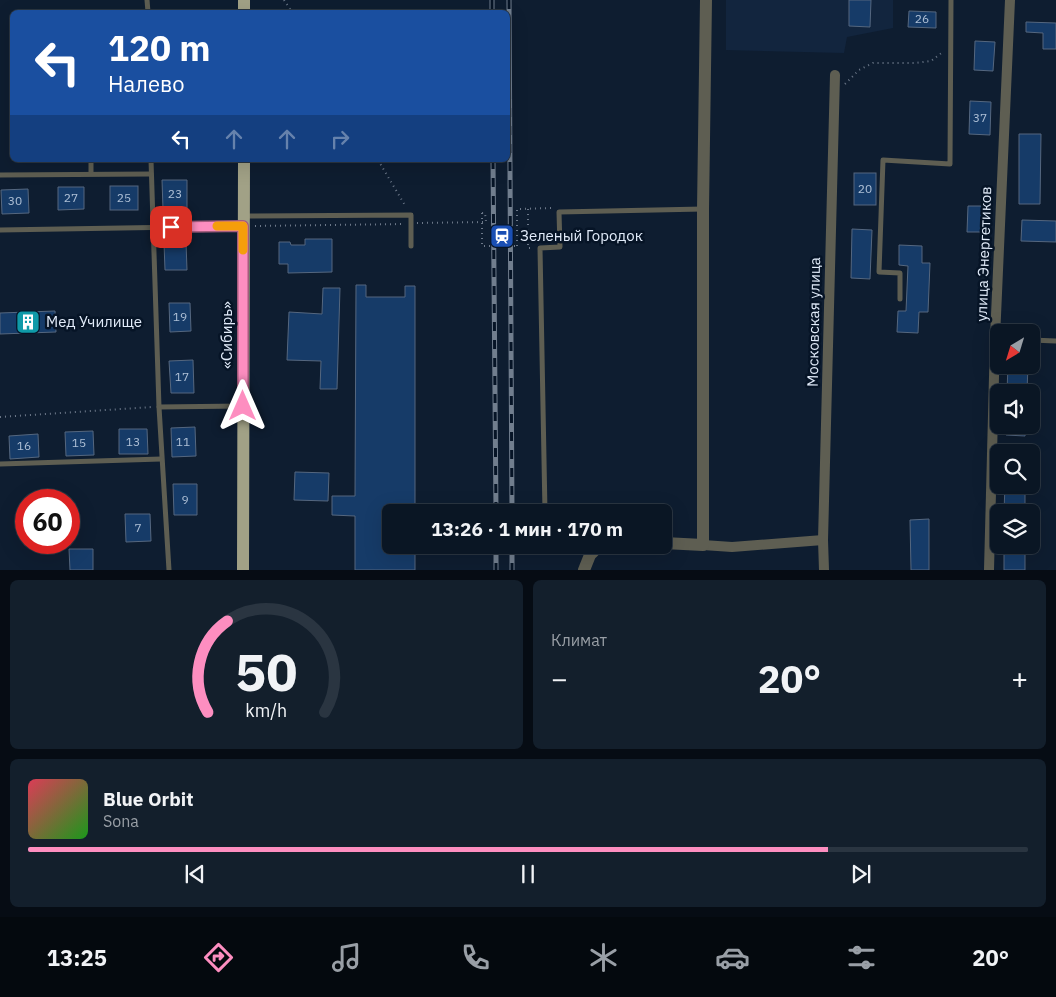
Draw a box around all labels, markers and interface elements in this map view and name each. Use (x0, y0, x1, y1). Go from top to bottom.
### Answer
house number: 26 (915, 11, 929, 26)
text: 120 m (108, 25, 211, 71)
icon: left (25, 30, 90, 95)
text: Налево (108, 69, 185, 98)
house number: 37 (973, 110, 987, 125)
icon: left (167, 125, 195, 153)
icon: ahead (220, 125, 248, 153)
icon: ahead (273, 125, 301, 153)
icon: right (326, 125, 354, 153)
house number: 20 (858, 181, 872, 196)
house number: 23 (168, 186, 182, 201)
street label: улица Энергетиков (972, 186, 995, 322)
house number: 27 (64, 190, 78, 205)
house number: 25 (117, 190, 131, 205)
house number: 30 (8, 193, 22, 208)
pin (150, 206, 192, 248)
icon: arrive (157, 213, 185, 241)
station icon: Зеленый Городок (489, 223, 515, 249)
place label: Зеленый Городок (520, 226, 643, 245)
street label: Московская улица (803, 257, 824, 387)
street label: «Сибирь» (217, 301, 236, 369)
building icon: Мед Училище (15, 309, 41, 335)
house number: 19 (173, 309, 187, 324)
place label: Мед Училище (46, 312, 142, 331)
north arrow (990, 324, 1040, 374)
map controls (990, 324, 1040, 554)
house number: 17 (175, 369, 189, 384)
position arrow (216, 379, 268, 431)
button: sound (990, 384, 1040, 434)
house number: 13 (126, 434, 140, 449)
house number: 11 (176, 434, 190, 449)
house number: 15 (72, 435, 86, 450)
house number: 16 (17, 438, 31, 453)
button: search (990, 444, 1040, 494)
speed limit sign: 60 (15, 489, 80, 554)
house number: 9 (181, 492, 189, 507)
button: layers (990, 504, 1040, 554)
text: 13:26 · 1 мин · 170 m (431, 517, 623, 541)
house number: 7 (134, 520, 142, 535)
text: Климат (551, 630, 607, 650)
text: 50 (235, 638, 298, 705)
text: 20° (758, 654, 821, 703)
text: − (551, 660, 568, 697)
text: + (1011, 660, 1028, 697)
text: km/h (246, 699, 288, 722)
text: Blue Orbit (103, 787, 193, 811)
text: Sona (103, 811, 139, 831)
icon: previous (181, 860, 209, 888)
icon: pause (514, 860, 542, 888)
icon: next (847, 860, 875, 888)
icon: directions (201, 940, 236, 975)
icon: music (329, 940, 364, 975)
icon: phone (458, 940, 493, 975)
icon: climate (586, 940, 621, 975)
icon: car (715, 940, 750, 975)
icon: filters (844, 940, 879, 975)
text: 13:25 (47, 943, 107, 972)
text: 20° (972, 943, 1009, 972)

